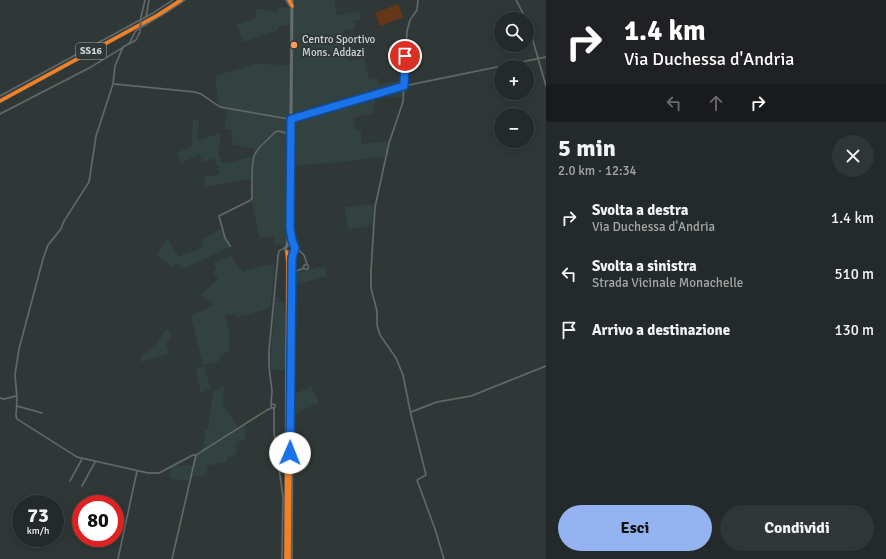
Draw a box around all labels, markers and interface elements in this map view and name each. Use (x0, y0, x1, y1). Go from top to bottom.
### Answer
map controls (494, 12, 534, 148)
button: search (494, 12, 534, 52)
text: 1.4 km (624, 14, 706, 48)
icon: right (558, 16, 610, 68)
place label: Centro Sportivo Mons. Addazi (302, 33, 375, 59)
pin (388, 39, 422, 73)
marker: Centro Sportivo Mons. Addazi (289, 40, 299, 50)
road number: SS16 (76, 43, 106, 59)
icon: arrive (394, 45, 416, 67)
text: Via Duchessa d'Andria (624, 48, 794, 70)
button: + (494, 60, 534, 100)
icon: left (663, 92, 685, 114)
icon: ahead (705, 92, 727, 114)
icon: right (747, 92, 769, 114)
button: − (494, 108, 534, 148)
text: 5 min (558, 133, 616, 163)
button: close (832, 135, 874, 177)
text: 2.0 km · 12:34 (558, 163, 636, 179)
text: Svolta a destra (592, 201, 688, 219)
icon: right (558, 207, 580, 229)
text: 1.4 km (831, 209, 874, 227)
text: Via Duchessa d'Andria (592, 219, 715, 235)
text: Svolta a sinistra (592, 257, 697, 275)
icon: left (558, 263, 580, 285)
text: 510 m (834, 265, 874, 283)
text: Strada Vicinale Monachelle (592, 275, 743, 291)
icon: arrive (558, 319, 580, 341)
text: Arrivo a destinazione (592, 321, 730, 339)
text: 130 m (834, 321, 874, 339)
position arrow (269, 432, 311, 474)
speed limit sign: 80 (72, 495, 124, 547)
text: 73 (27, 503, 49, 528)
button: Esci (558, 505, 712, 551)
button: Condividi (720, 505, 874, 551)
text: km/h (27, 525, 49, 537)

